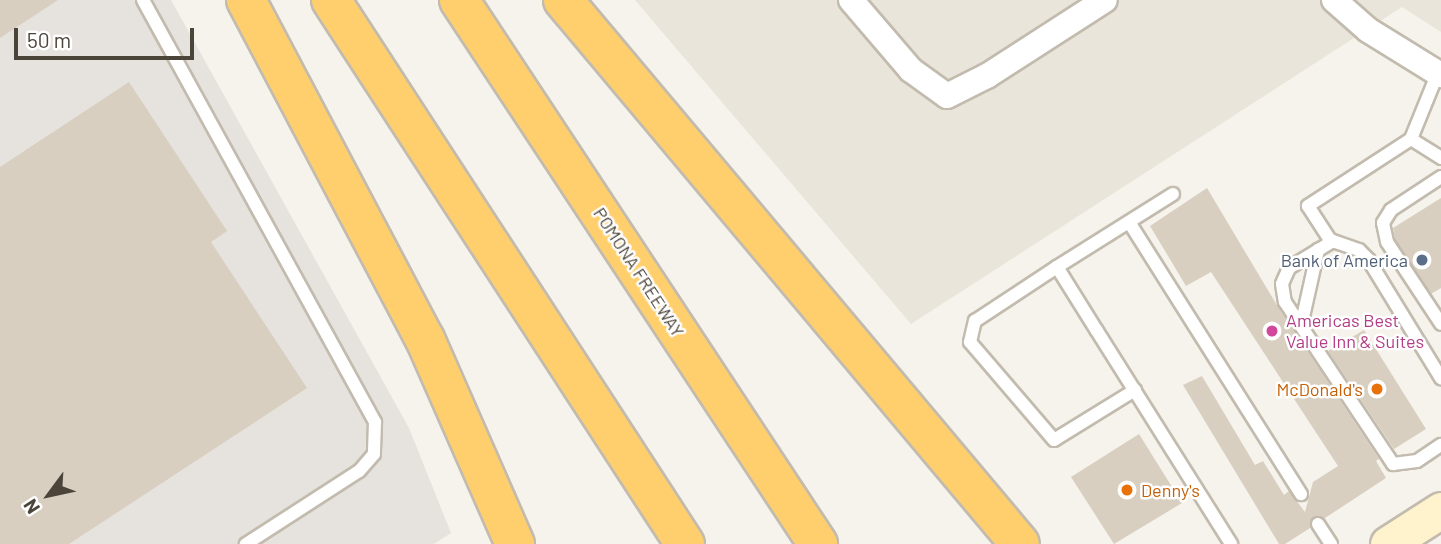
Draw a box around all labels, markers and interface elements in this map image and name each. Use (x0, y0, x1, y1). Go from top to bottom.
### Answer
scale bar (18, 14, 198, 58)
text: 50 m (27, 27, 71, 52)
street label: POMONA FREEWAY (589, 203, 689, 341)
place label: Bank of America (1281, 249, 1408, 271)
marker: Bank of America (1414, 252, 1430, 268)
place label: Americas Best Value Inn & Suites (1286, 310, 1424, 352)
marker: Americas Best Value Inn & Suites (1264, 323, 1280, 339)
place label: McDonald's (1276, 378, 1363, 400)
marker: McDonald's (1369, 381, 1385, 397)
north arrow (14, 460, 84, 530)
place label: Denny's (1141, 479, 1200, 501)
marker: Denny's (1119, 482, 1135, 498)
text: N (18, 495, 44, 518)

